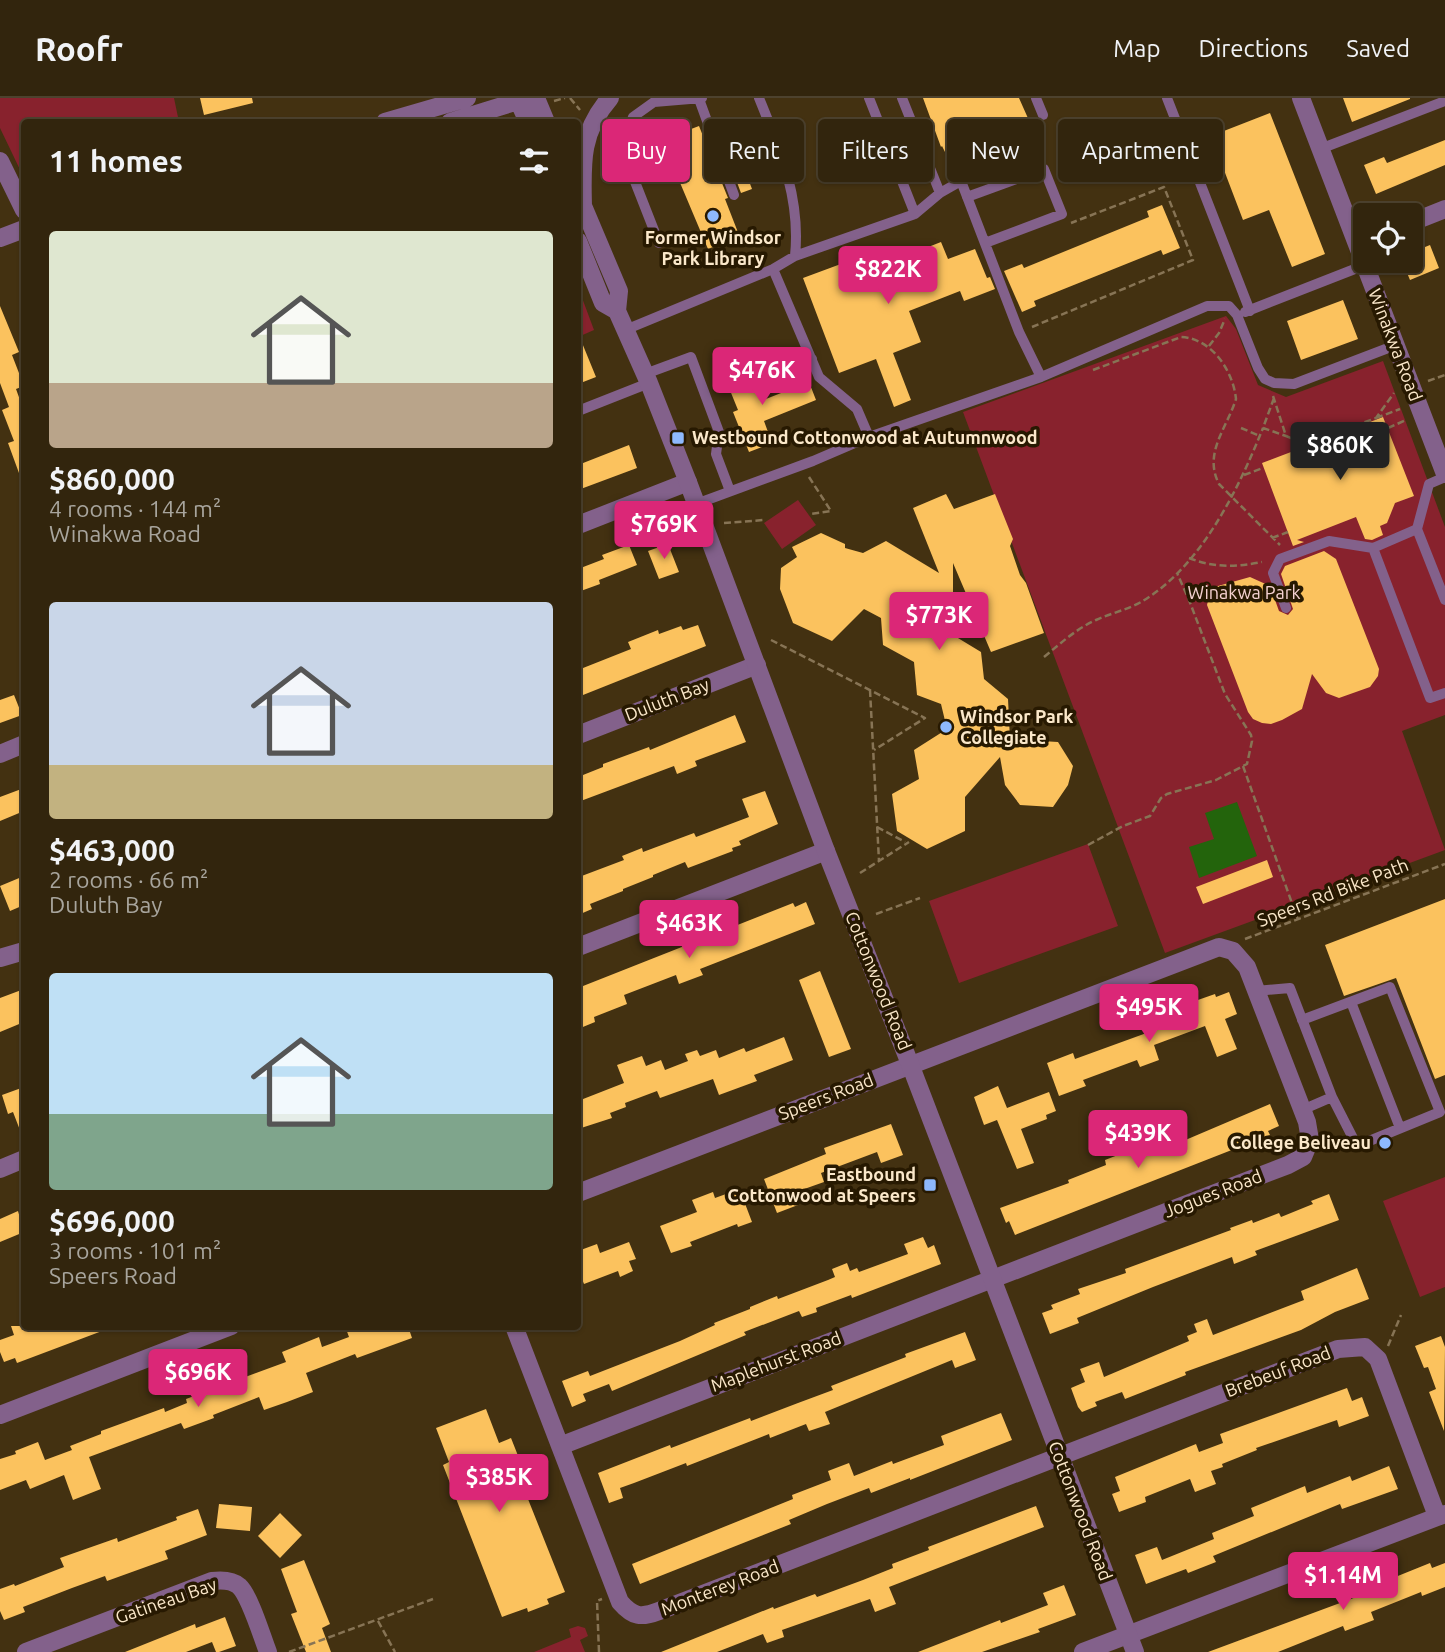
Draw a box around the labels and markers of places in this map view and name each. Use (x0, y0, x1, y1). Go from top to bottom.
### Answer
marker: Former Windsor Park Library (705, 208, 721, 224)
place label: Former Windsor Park Library (645, 227, 782, 268)
pin: $822K (839, 246, 937, 306)
pin: $476K (713, 348, 811, 407)
pin: $860K (1291, 422, 1389, 482)
place label: Westbound Cottonwood at Autumnwood (692, 427, 1038, 447)
marker: Westbound Cottonwood at Autumnwood (670, 430, 686, 446)
pin: $769K (615, 502, 713, 561)
pin: $773K (890, 592, 988, 652)
place label: Windsor Park Collegiate (960, 706, 1073, 747)
marker: Windsor Park Collegiate (938, 719, 954, 735)
pin: $463K (640, 900, 738, 960)
pin: $495K (1100, 984, 1198, 1044)
pin: $439K (1089, 1110, 1187, 1170)
place label: College Beliveau (1230, 1132, 1371, 1152)
marker: College Beliveau (1377, 1135, 1393, 1151)
place label: Eastbound Cottonwood at Speers (727, 1164, 916, 1205)
marker: Eastbound Cottonwood at Speers (922, 1177, 938, 1193)
pin: $696K (149, 1350, 247, 1409)
pin: $385K (450, 1454, 548, 1514)
pin: $1.14M (1286, 1552, 1400, 1612)

